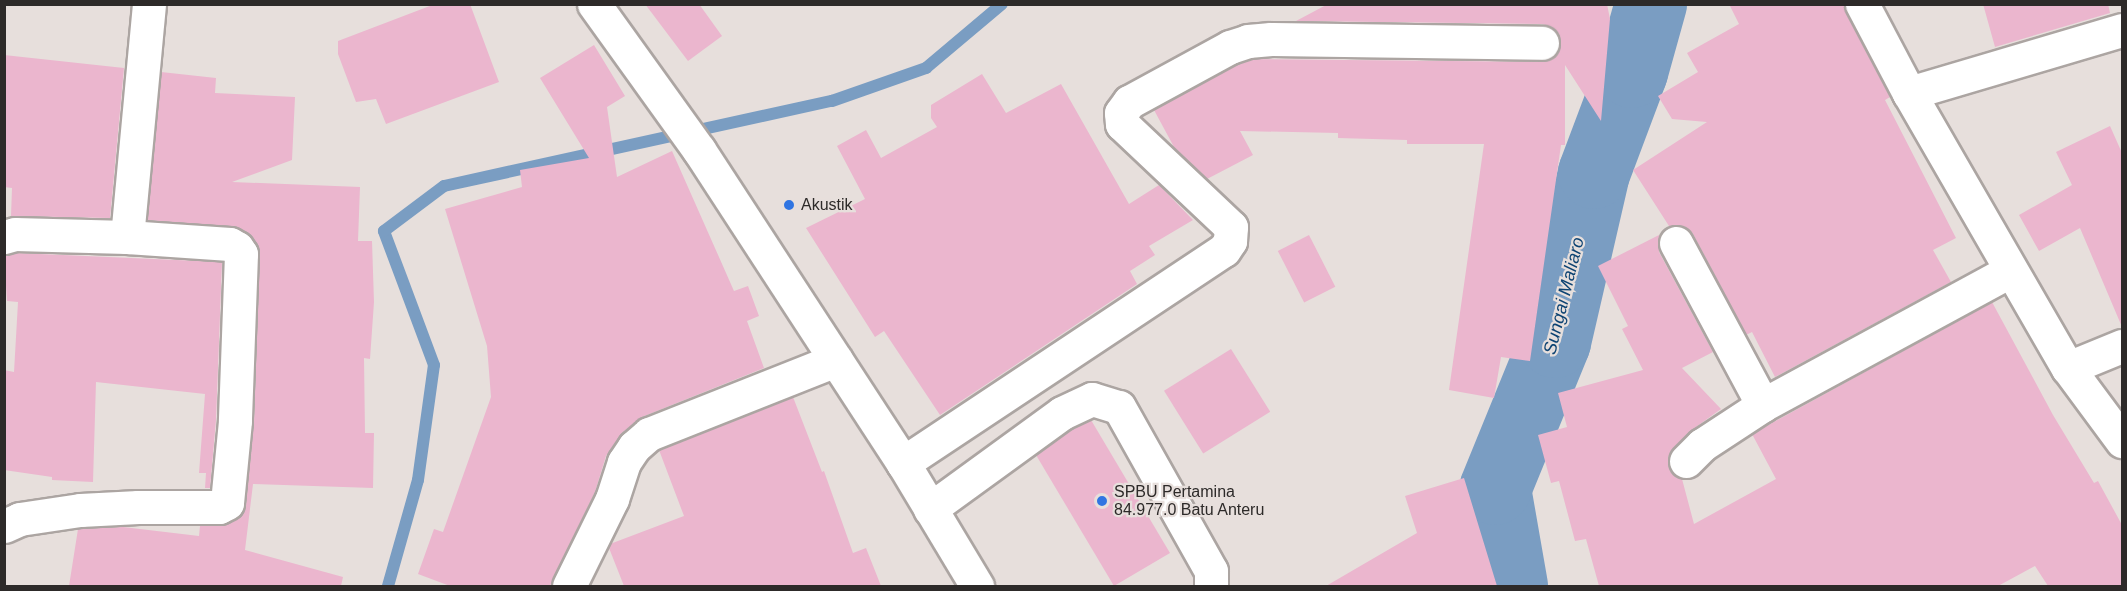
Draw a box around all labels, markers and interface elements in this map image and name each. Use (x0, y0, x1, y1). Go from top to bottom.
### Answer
place label: Akustik (801, 195, 853, 215)
marker: Akustik (782, 198, 796, 212)
water label: Sungai Maliaro (1539, 235, 1589, 357)
place label: SPBU Pertamina 84.977.0 Batu Anteru (1114, 482, 1265, 520)
marker: SPBU Pertamina 84.977.0 Batu Anteru (1095, 494, 1109, 508)

